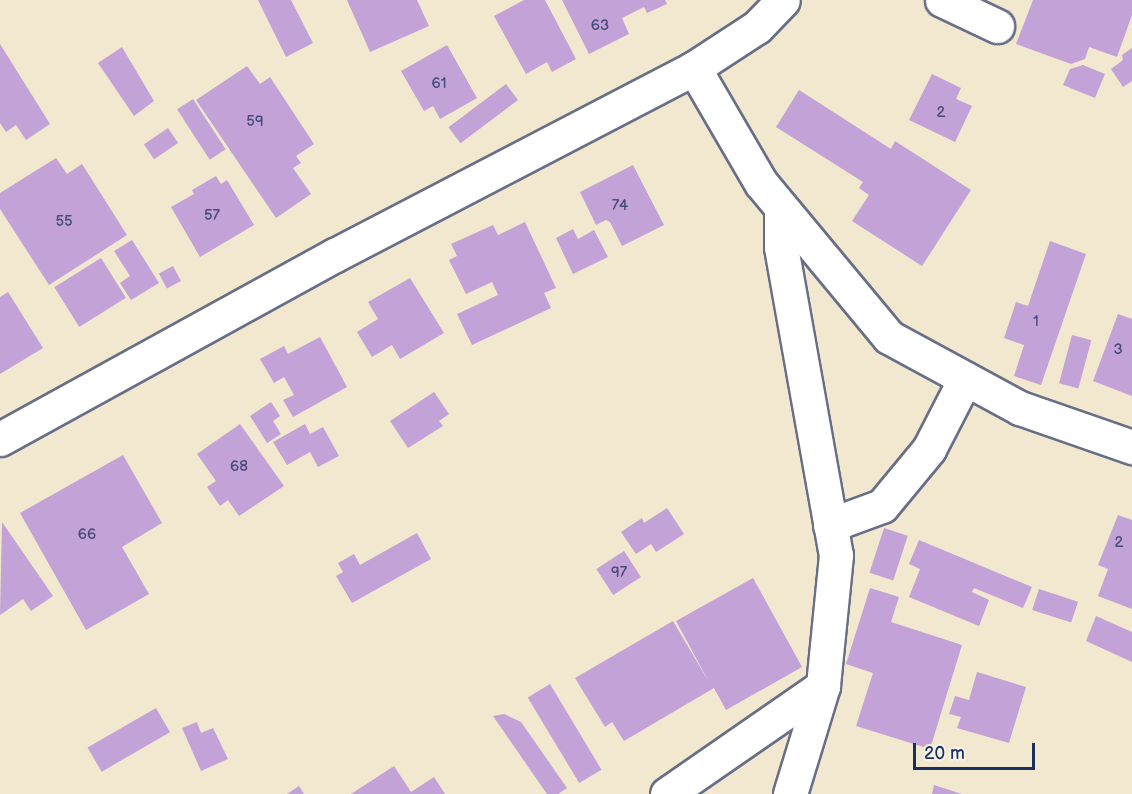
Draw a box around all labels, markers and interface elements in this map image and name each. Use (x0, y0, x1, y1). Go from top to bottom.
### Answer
house number: 63 (591, 17, 609, 35)
house number: 61 (432, 75, 446, 93)
house number: 2 (937, 104, 945, 122)
house number: 59 (246, 113, 264, 131)
house number: 74 (612, 197, 628, 215)
house number: 57 (204, 207, 220, 225)
house number: 55 (55, 213, 73, 231)
house number: 1 (1033, 313, 1039, 331)
house number: 3 (1113, 341, 1123, 359)
house number: 68 (230, 458, 248, 476)
house number: 66 (78, 526, 96, 544)
house number: 2 (1115, 534, 1123, 552)
house number: 97 (611, 564, 627, 582)
scale bar (916, 731, 1038, 769)
text: 20 m (924, 743, 965, 764)

